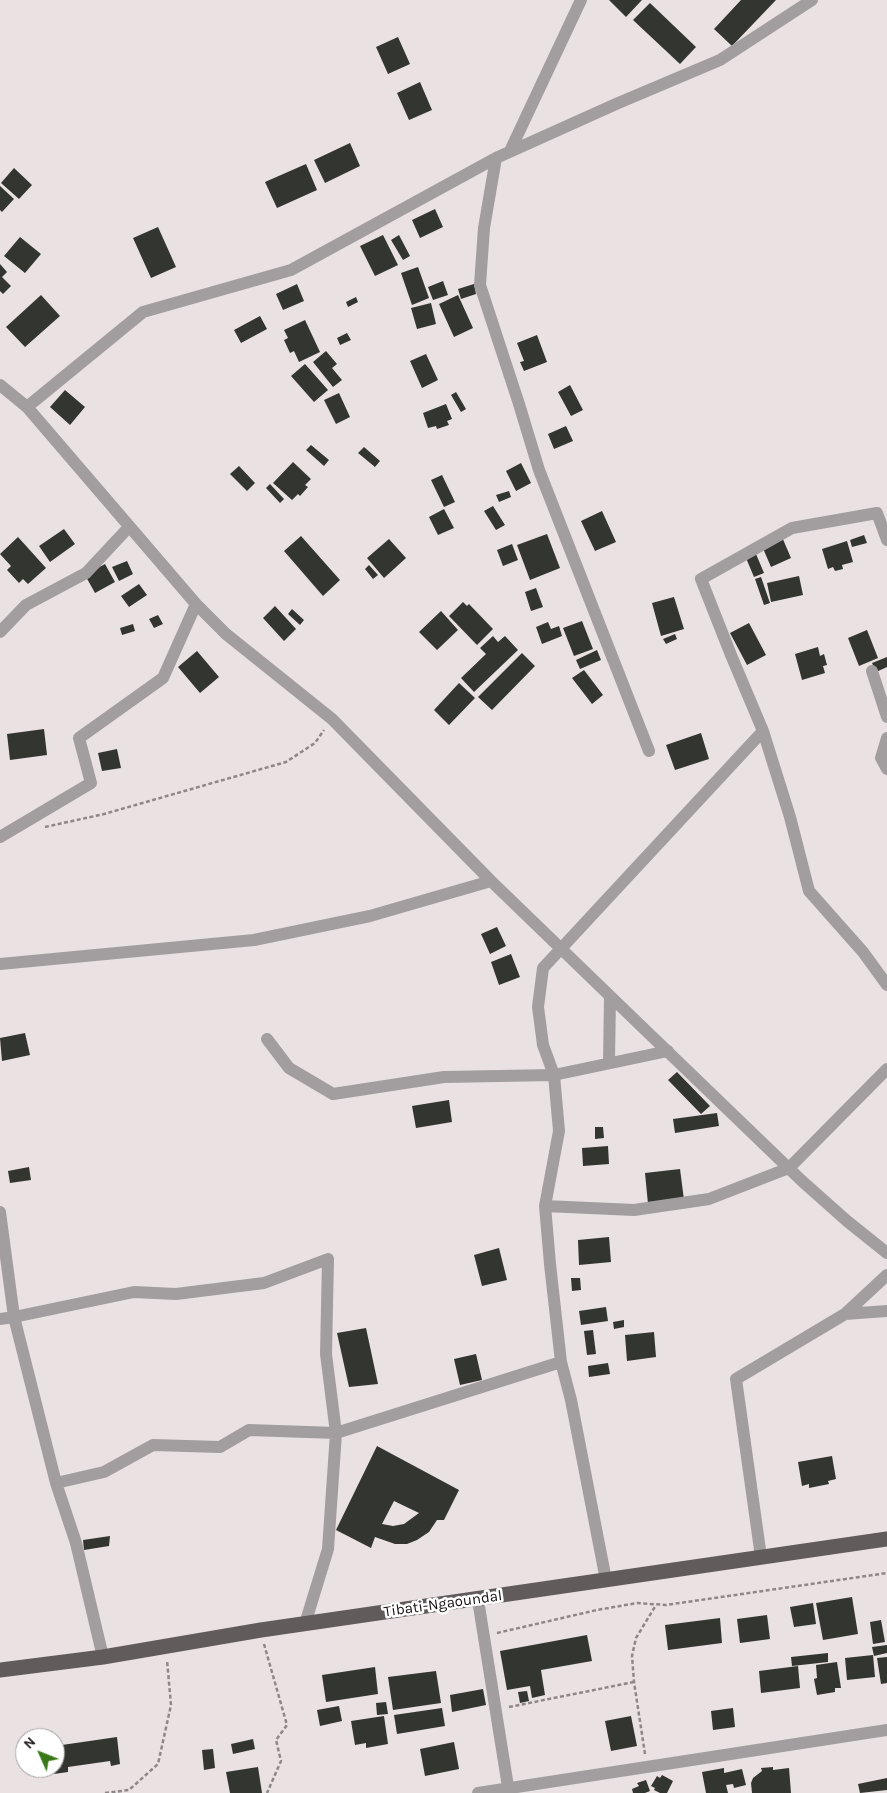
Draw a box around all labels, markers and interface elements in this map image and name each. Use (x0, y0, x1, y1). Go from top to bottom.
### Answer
street label: Tibati-Ngaoundal (383, 1587, 503, 1621)
north arrow (15, 1728, 65, 1778)
text: N (20, 1733, 39, 1752)

